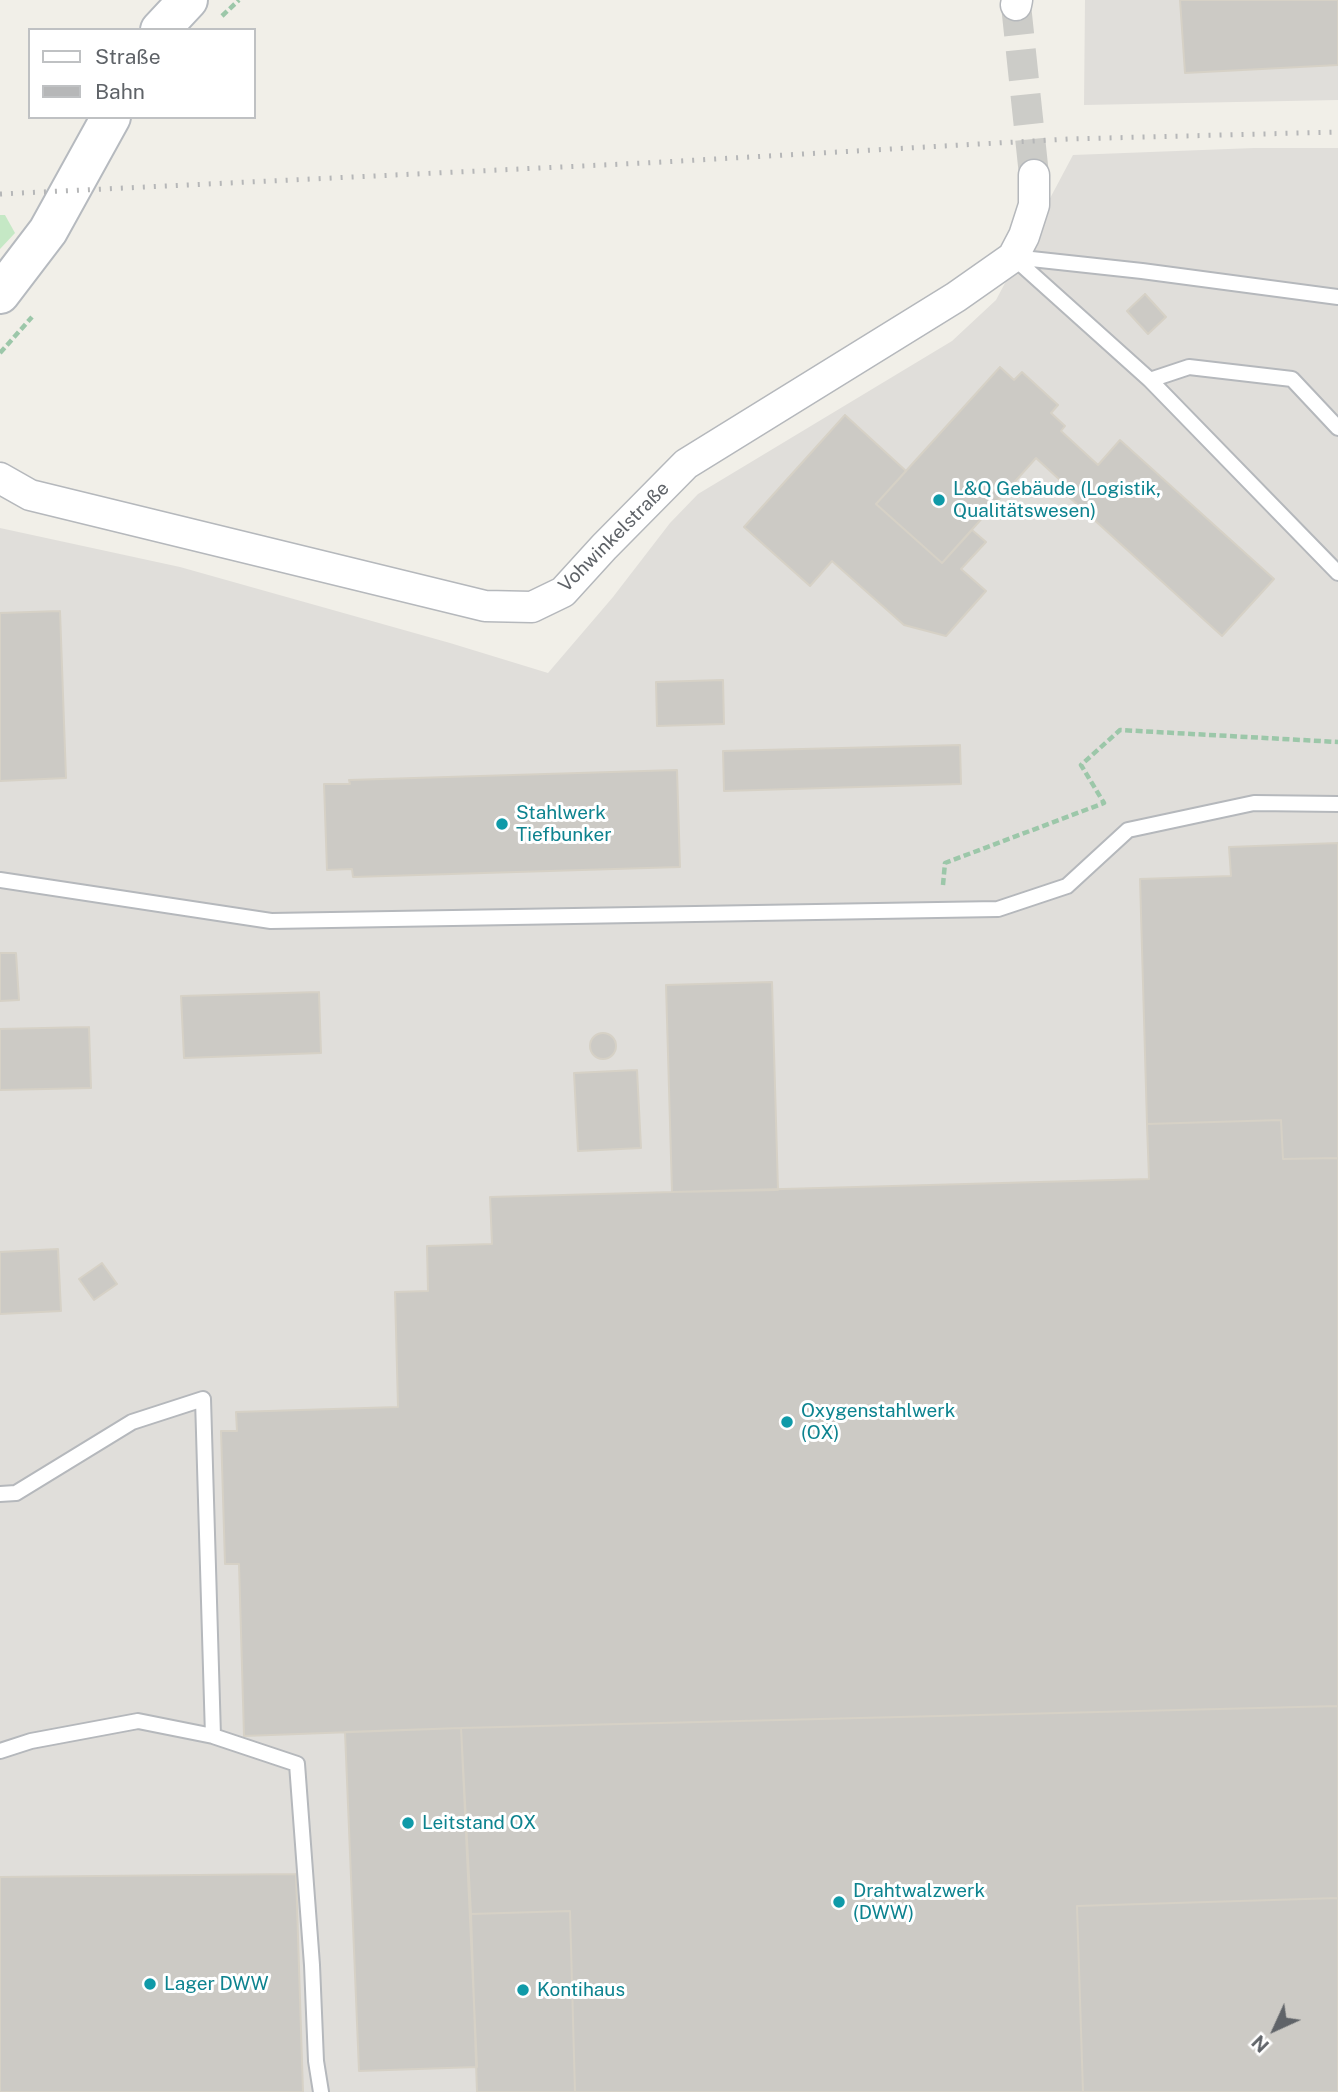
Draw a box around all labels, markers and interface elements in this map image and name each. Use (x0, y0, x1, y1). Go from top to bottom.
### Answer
legend (28, 28, 256, 119)
text: Straße (95, 44, 161, 69)
text: Bahn (95, 79, 145, 104)
street label: Vohwinkelstraße (554, 477, 674, 597)
place label: L&Q Gebäude (Logistik, Qualitätswesen) (953, 478, 1161, 522)
marker: L&Q Gebäude (Logistik, Qualitätswesen) (931, 492, 947, 508)
place label: Stahlwerk Tiefbunker (516, 802, 612, 846)
marker: Stahlwerk Tiefbunker (494, 816, 510, 832)
place label: Oxygenstahlwerk (OX) (801, 1400, 955, 1444)
marker: Oxygenstahlwerk (OX) (779, 1414, 795, 1430)
place label: Leitstand OX (422, 1812, 536, 1834)
marker: Leitstand OX (400, 1815, 416, 1831)
place label: Drahtwalzwerk (DWW) (853, 1880, 985, 1924)
marker: Drahtwalzwerk (DWW) (831, 1894, 847, 1910)
place label: Lager DWW (164, 1973, 269, 1995)
marker: Lager DWW (142, 1976, 158, 1992)
place label: Kontihaus (537, 1979, 625, 2001)
marker: Kontihaus (515, 1982, 531, 1998)
north arrow (1240, 1994, 1310, 2064)
text: N (1247, 2031, 1273, 2057)

